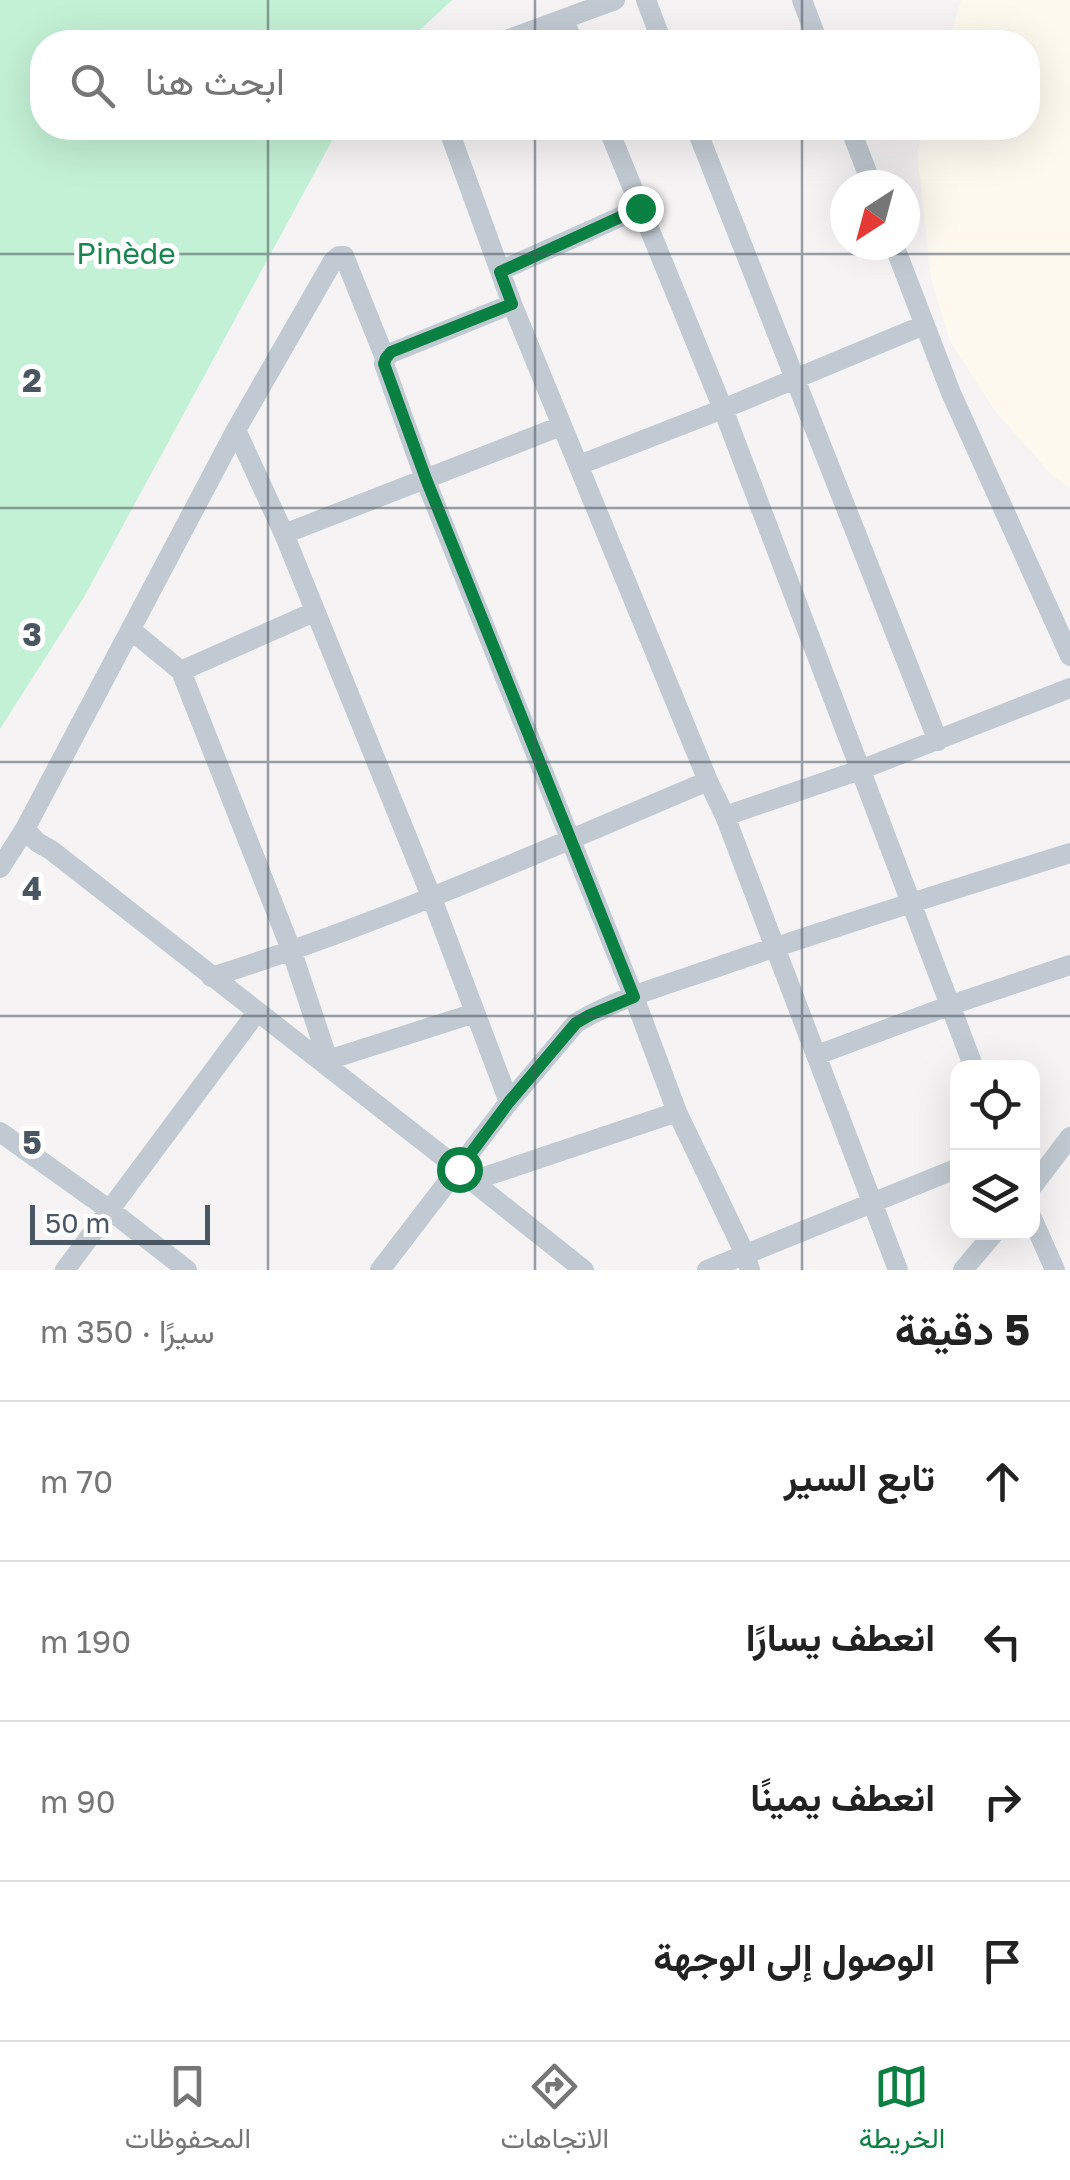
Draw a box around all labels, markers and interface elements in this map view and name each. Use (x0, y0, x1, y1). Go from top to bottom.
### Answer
search box (30, 30, 1040, 140)
icon: search (65, 58, 120, 113)
text: ابحث هنا (145, 58, 285, 103)
north arrow (830, 170, 920, 260)
route end (618, 186, 664, 232)
park label: Pinède (76, 235, 176, 271)
text: 2 (22, 361, 42, 399)
text: 3 (22, 615, 42, 653)
text: 4 (22, 869, 42, 907)
map controls (950, 1060, 1040, 1240)
button: locate (950, 1060, 1040, 1150)
text: 5 (22, 1123, 42, 1161)
route start (437, 1147, 483, 1193)
button: layers (950, 1150, 1040, 1240)
scale bar (30, 1200, 210, 1244)
text: 50 m (45, 1206, 110, 1239)
text: 5 دقيقة (895, 1304, 1030, 1354)
text: سيرًا · 350 m (40, 1312, 215, 1350)
text: تابع السير (784, 1454, 935, 1499)
icon: ahead (975, 1454, 1030, 1509)
text: 70 m (40, 1462, 113, 1500)
text: انعطف يسارًا (746, 1614, 935, 1659)
icon: left (975, 1614, 1030, 1669)
text: 190 m (40, 1622, 131, 1660)
text: انعطف يمينًا (750, 1774, 935, 1819)
icon: right (975, 1774, 1030, 1829)
text: 90 m (40, 1782, 116, 1820)
text: الوصول إلى الوجهة (653, 1934, 935, 1979)
icon: arrive (975, 1934, 1030, 1989)
tab: المحفوظات (125, 2059, 251, 2163)
tab: الاتجاهات (500, 2059, 609, 2163)
tab: الخريطة (859, 2059, 945, 2163)

